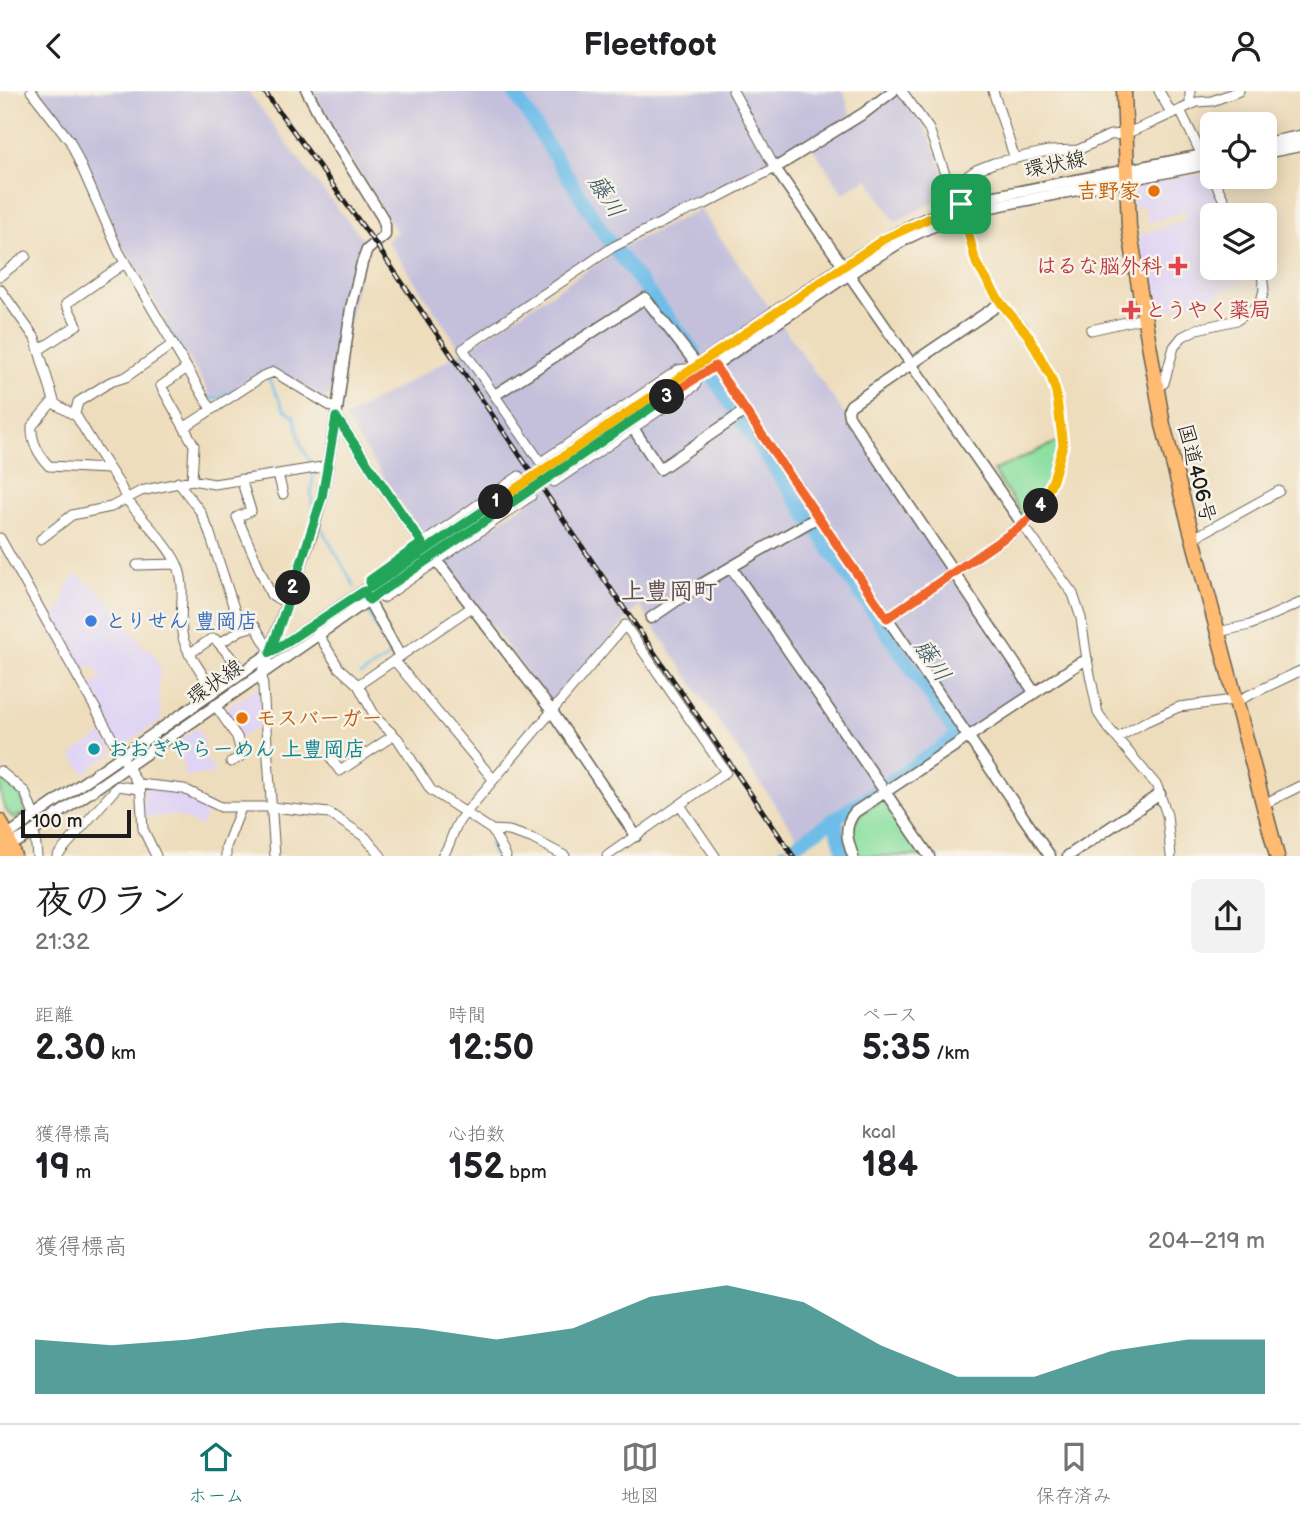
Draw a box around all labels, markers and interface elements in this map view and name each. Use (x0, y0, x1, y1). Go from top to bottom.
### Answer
text: Fleetfoot (583, 26, 717, 65)
icon: back (35, 27, 73, 65)
icon: person (1227, 27, 1265, 65)
map controls (1200, 112, 1277, 280)
button: locate (1200, 112, 1277, 189)
street label: 環状線 (1022, 146, 1089, 183)
water label: 藤川 (582, 170, 630, 223)
pin (931, 174, 991, 234)
place label: 吉野家 (1077, 179, 1140, 204)
marker: 吉野家 (1146, 183, 1162, 199)
icon: arrive (942, 185, 980, 223)
button: layers (1200, 203, 1277, 280)
place label: はるな脳外科 (1036, 254, 1162, 279)
marker: はるな脳外科 (1168, 256, 1188, 276)
place label: とうやく薬局 (1145, 298, 1271, 323)
marker: とうやく薬局 (1123, 302, 1139, 318)
pin: 3 (650, 379, 684, 415)
text: 3 (661, 385, 672, 408)
street label: 国道406号 (1172, 421, 1221, 525)
pin: 1 (478, 485, 514, 519)
pin: 4 (1024, 489, 1058, 523)
text: 1 (492, 490, 500, 513)
text: 4 (1035, 494, 1046, 517)
pin: 2 (276, 571, 310, 605)
text: 2 (287, 576, 298, 599)
district label: 上豊岡町 (621, 577, 717, 606)
place label: とりせん 豊岡店 (105, 609, 258, 634)
marker: とりせん 豊岡店 (83, 613, 99, 629)
water label: 藤川 (908, 634, 957, 687)
street label: 環状線 (182, 654, 248, 711)
place label: モスバーガー (256, 706, 382, 731)
marker: モスバーガー (234, 710, 250, 726)
place label: おおぎやらーめん 上豊岡店 (108, 737, 365, 762)
marker: おおぎやらーめん 上豊岡店 (86, 741, 102, 757)
scale bar (21, 807, 131, 839)
text: 100 m (32, 810, 83, 833)
text: 夜のラン (35, 879, 187, 924)
button: share (1191, 879, 1265, 953)
text: 21:32 (35, 928, 90, 956)
text: 距離 (35, 1004, 73, 1027)
text: 時間 (448, 1004, 486, 1027)
text: ペース (862, 1004, 918, 1027)
text: 2.30 (35, 1027, 106, 1070)
text: 12:50 (448, 1027, 534, 1070)
text: 5:35 (862, 1027, 931, 1070)
text: km (106, 1042, 136, 1065)
text: /km (931, 1042, 970, 1065)
text: kcal (862, 1121, 896, 1144)
text: 獲得標高 (35, 1123, 111, 1146)
text: 心拍数 (448, 1123, 505, 1146)
text: 184 (862, 1144, 918, 1187)
text: 19 (35, 1146, 70, 1189)
text: 152 (448, 1146, 504, 1189)
text: m (70, 1161, 91, 1184)
text: bpm (504, 1161, 547, 1184)
text: 204–219 m (1148, 1227, 1265, 1255)
text: 獲得標高 (35, 1233, 127, 1261)
tab: ホーム (188, 1438, 245, 1508)
tab: 地図 (621, 1438, 659, 1508)
tab: 保存済み (1036, 1438, 1112, 1508)

